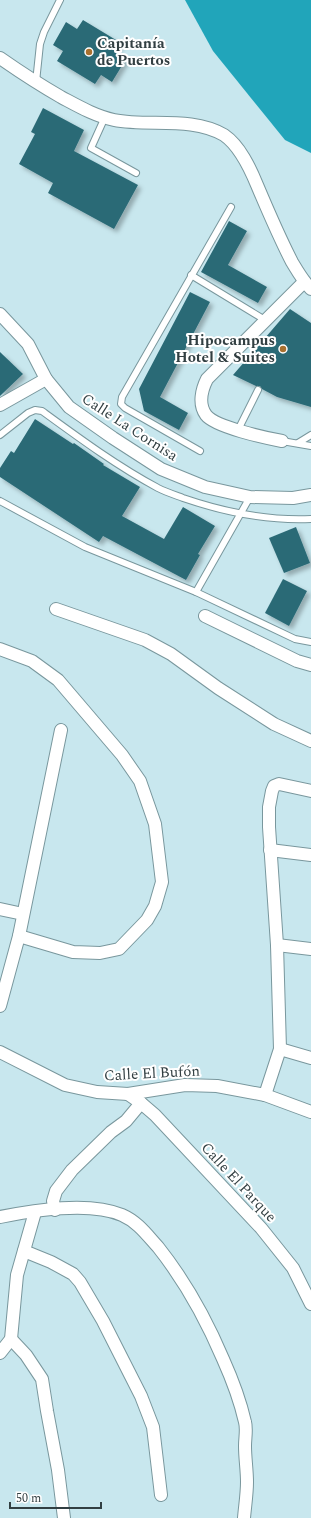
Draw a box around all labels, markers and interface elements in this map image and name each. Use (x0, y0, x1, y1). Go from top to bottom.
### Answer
place label: Capitanía de Puertos (97, 32, 170, 72)
marker: Capitanía de Puertos (84, 47, 94, 57)
place label: Hipocampus Hotel & Suites (175, 329, 275, 369)
marker: Hipocampus Hotel & Suites (278, 344, 288, 354)
street label: Calle La Cornisa (77, 388, 183, 468)
street label: Calle El Bufón (103, 1059, 201, 1088)
street label: Calle El Parque (195, 1137, 282, 1228)
scale bar (10, 1484, 101, 1510)
text: 50 m (16, 1489, 41, 1508)

